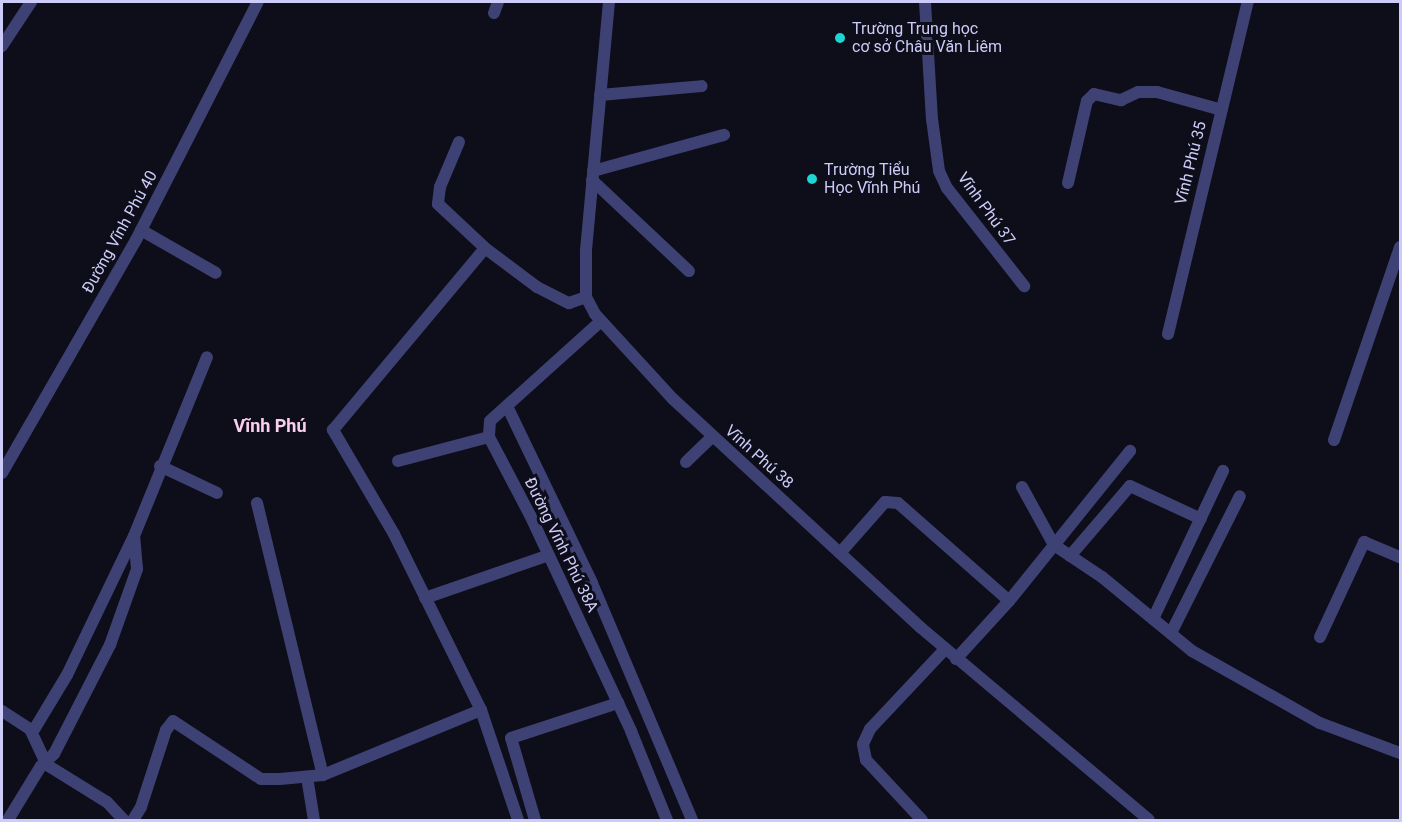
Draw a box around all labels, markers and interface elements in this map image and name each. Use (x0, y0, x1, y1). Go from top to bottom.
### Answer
place label: Trường Trung học cơ sở Châu Văn Liêm (852, 19, 1002, 57)
marker: Trường Trung học cơ sở Châu Văn Liêm (833, 31, 847, 45)
street label: Vĩnh Phú 35 (1171, 119, 1211, 207)
place label: Trường Tiểu Học Vĩnh Phú (824, 160, 920, 198)
street label: Đường Vĩnh Phú 40 (78, 167, 162, 297)
street label: Vĩnh Phú 37 (953, 169, 1019, 249)
marker: Trường Tiểu Học Vĩnh Phú (805, 172, 819, 186)
district label: Vĩnh Phú (233, 415, 307, 437)
street label: Vĩnh Phú 38 (721, 421, 797, 493)
street label: Đường Vĩnh Phú 38A (520, 475, 602, 615)

